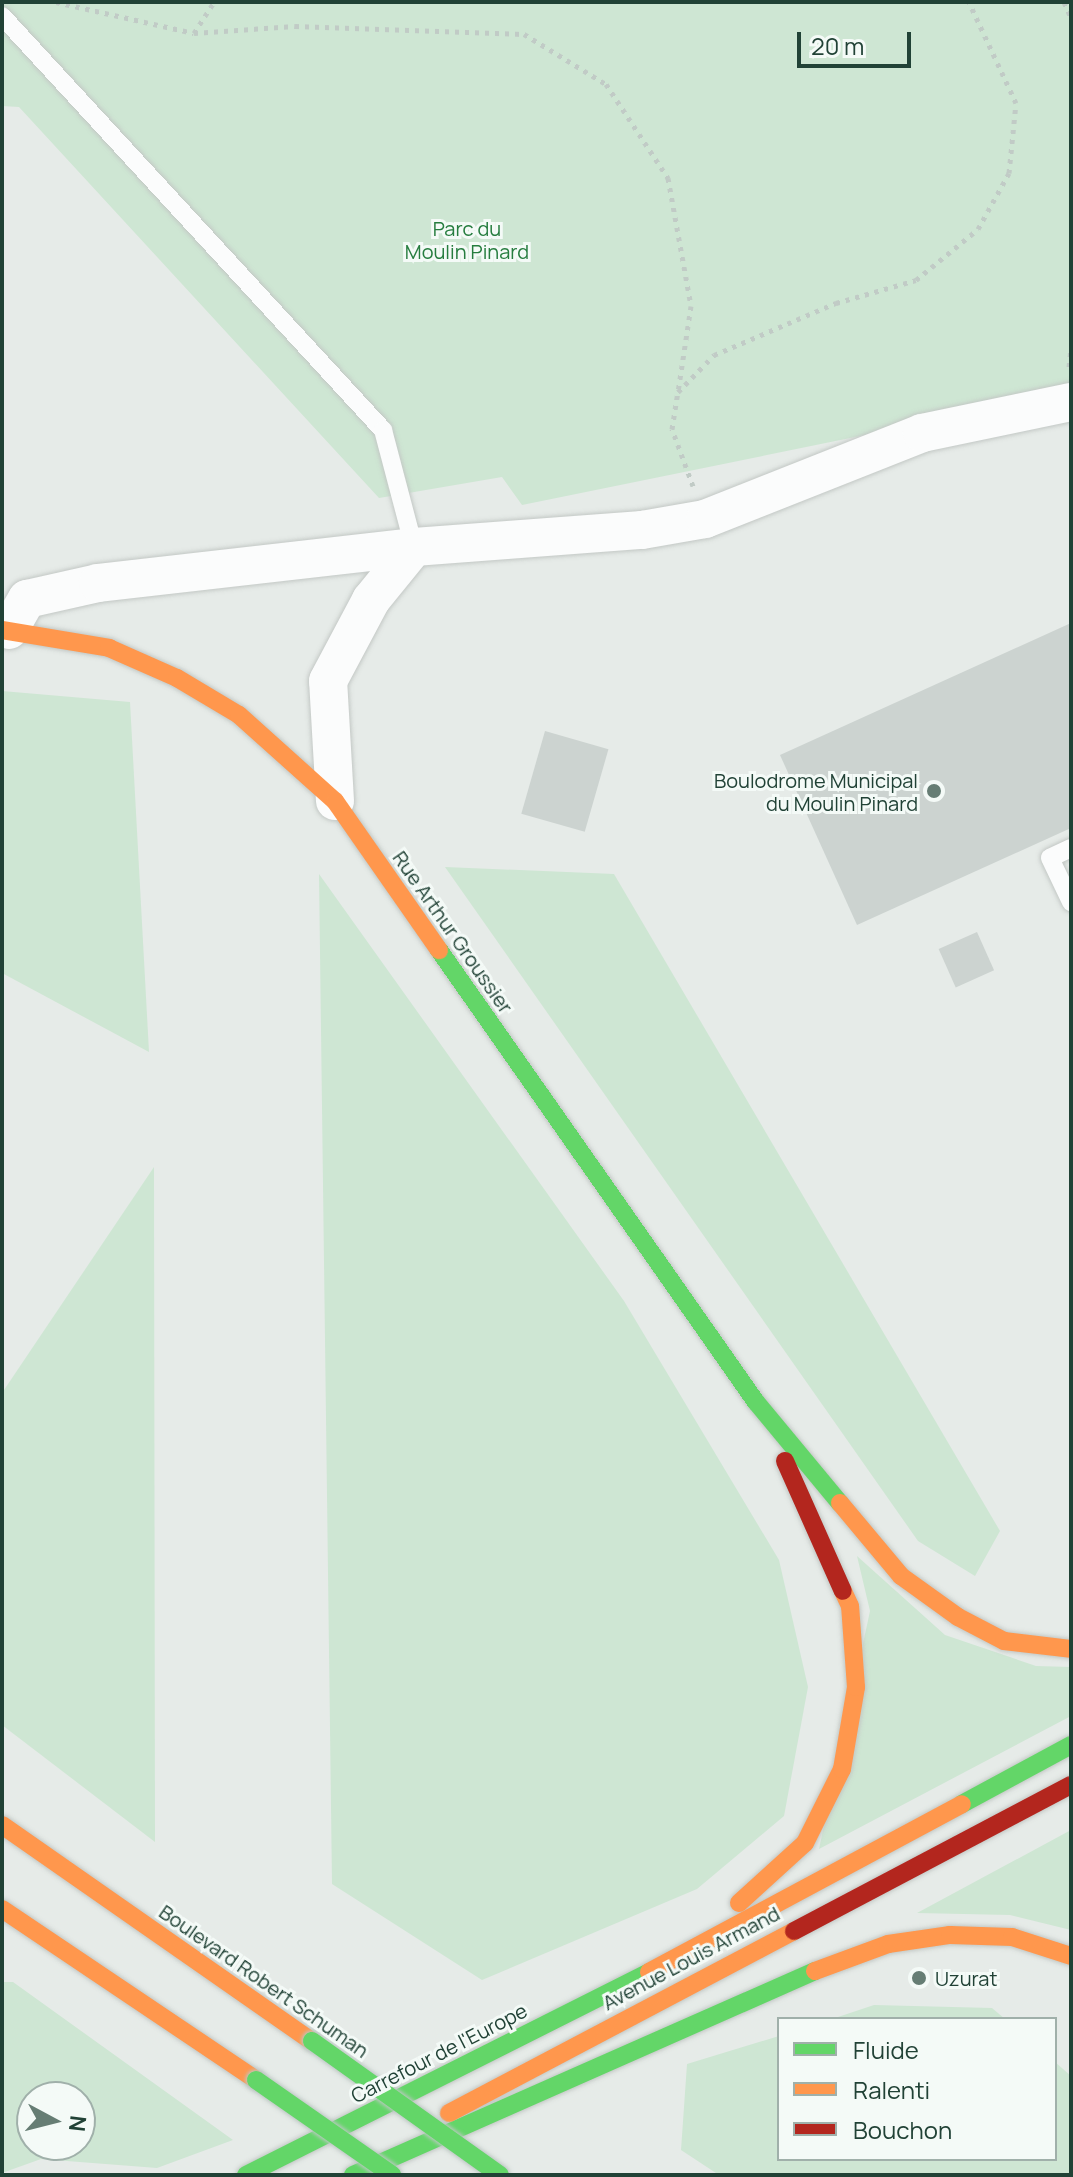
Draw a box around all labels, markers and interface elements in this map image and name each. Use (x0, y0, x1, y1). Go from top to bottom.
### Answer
scale bar (801, 16, 915, 66)
text: 20 m (811, 29, 864, 62)
park label: Parc du Moulin Pinard (405, 217, 529, 264)
place label: Boulodrome Municipal du Moulin Pinard (714, 768, 918, 815)
marker: Boulodrome Municipal du Moulin Pinard (925, 782, 943, 800)
street label: Rue Arthur Groussier (388, 846, 518, 1018)
street label: Boulevard Robert Schuman (155, 1900, 373, 2062)
street label: Avenue Louis Armand (598, 1901, 784, 2015)
place label: Uzurat (935, 1966, 997, 1990)
marker: Uzurat (910, 1969, 928, 1987)
street label: Carrefour de l'Europe (347, 1998, 531, 2108)
legend (777, 2017, 1057, 2161)
text: Fluide (853, 2033, 919, 2066)
text: Ralenti (853, 2073, 930, 2106)
north arrow (16, 2081, 96, 2161)
text: Bouchon (853, 2113, 952, 2146)
text: N (62, 2114, 94, 2133)

